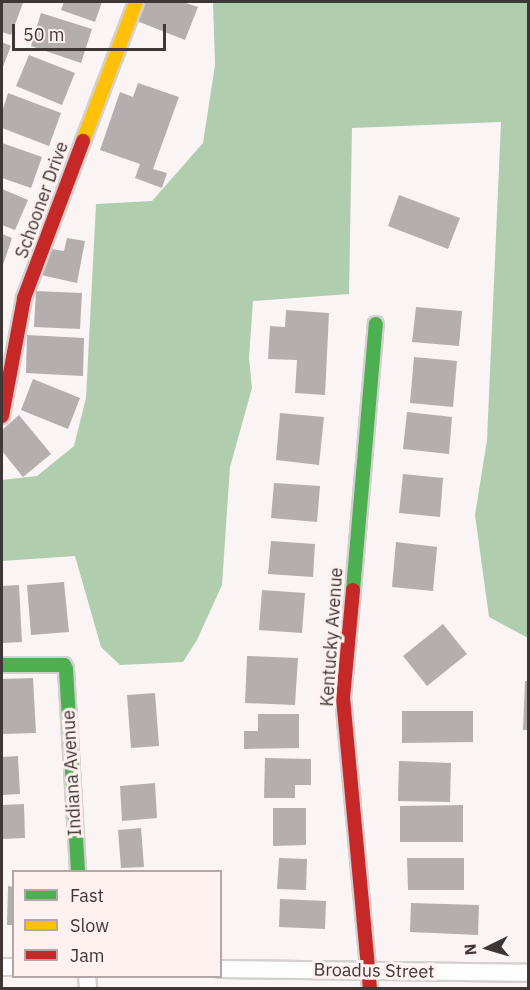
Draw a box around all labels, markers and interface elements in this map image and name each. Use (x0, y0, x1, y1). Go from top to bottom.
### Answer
scale bar (15, 12, 170, 50)
text: 50 m (23, 23, 65, 46)
street label: Schooner Drive (11, 139, 73, 261)
street label: Kentucky Avenue (316, 567, 348, 707)
street label: Indiana Avenue (58, 709, 86, 837)
legend (12, 870, 222, 978)
text: Fast (70, 884, 104, 907)
text: Slow (70, 914, 109, 937)
north arrow (458, 918, 518, 978)
text: N (460, 943, 481, 956)
text: Jam (70, 944, 105, 967)
street label: Broadus Street (313, 959, 435, 983)

